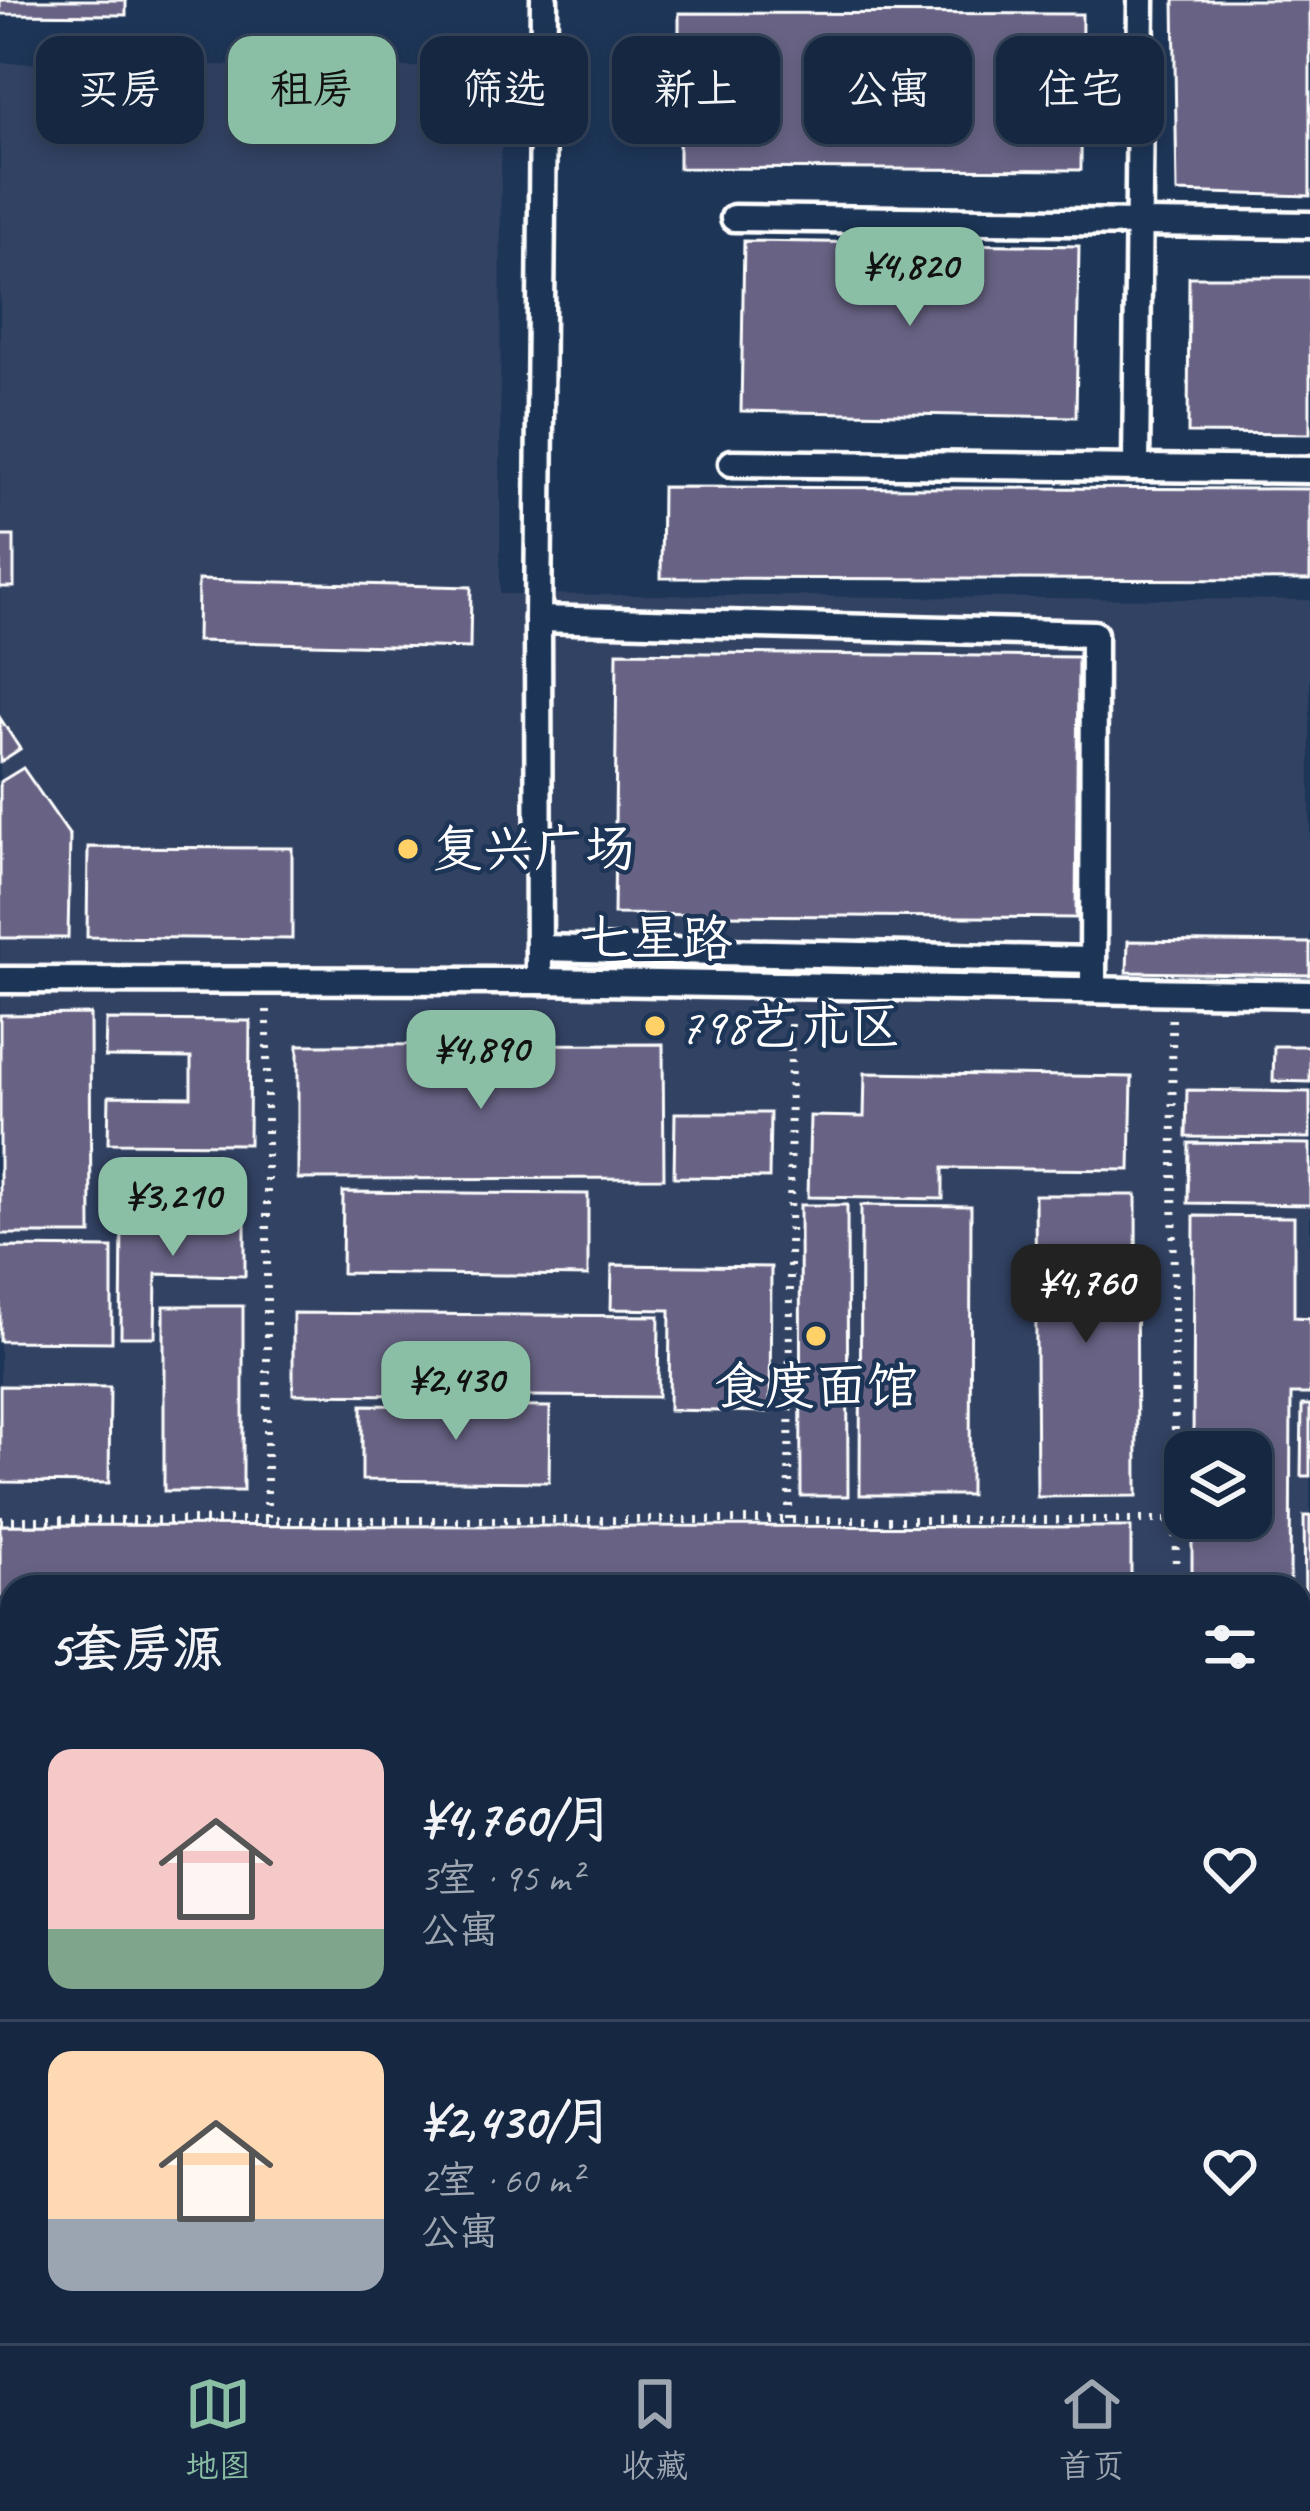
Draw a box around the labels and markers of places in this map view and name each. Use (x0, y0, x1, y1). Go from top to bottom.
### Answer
pin: ¥4,820 (812, 227, 1008, 329)
place label: 复兴广场 (432, 817, 636, 881)
marker: 复兴广场 (395, 836, 421, 862)
place label: 798艺术区 (679, 994, 901, 1058)
pin: ¥4,890 (383, 1010, 579, 1112)
marker: 798艺术区 (642, 1013, 668, 1039)
pin: ¥3,210 (75, 1157, 271, 1259)
pin: ¥4,760 (988, 1244, 1184, 1346)
marker: 食度面馆 (803, 1323, 829, 1349)
pin: ¥2,430 (358, 1341, 554, 1443)
place label: 食度面馆 (714, 1354, 918, 1418)

